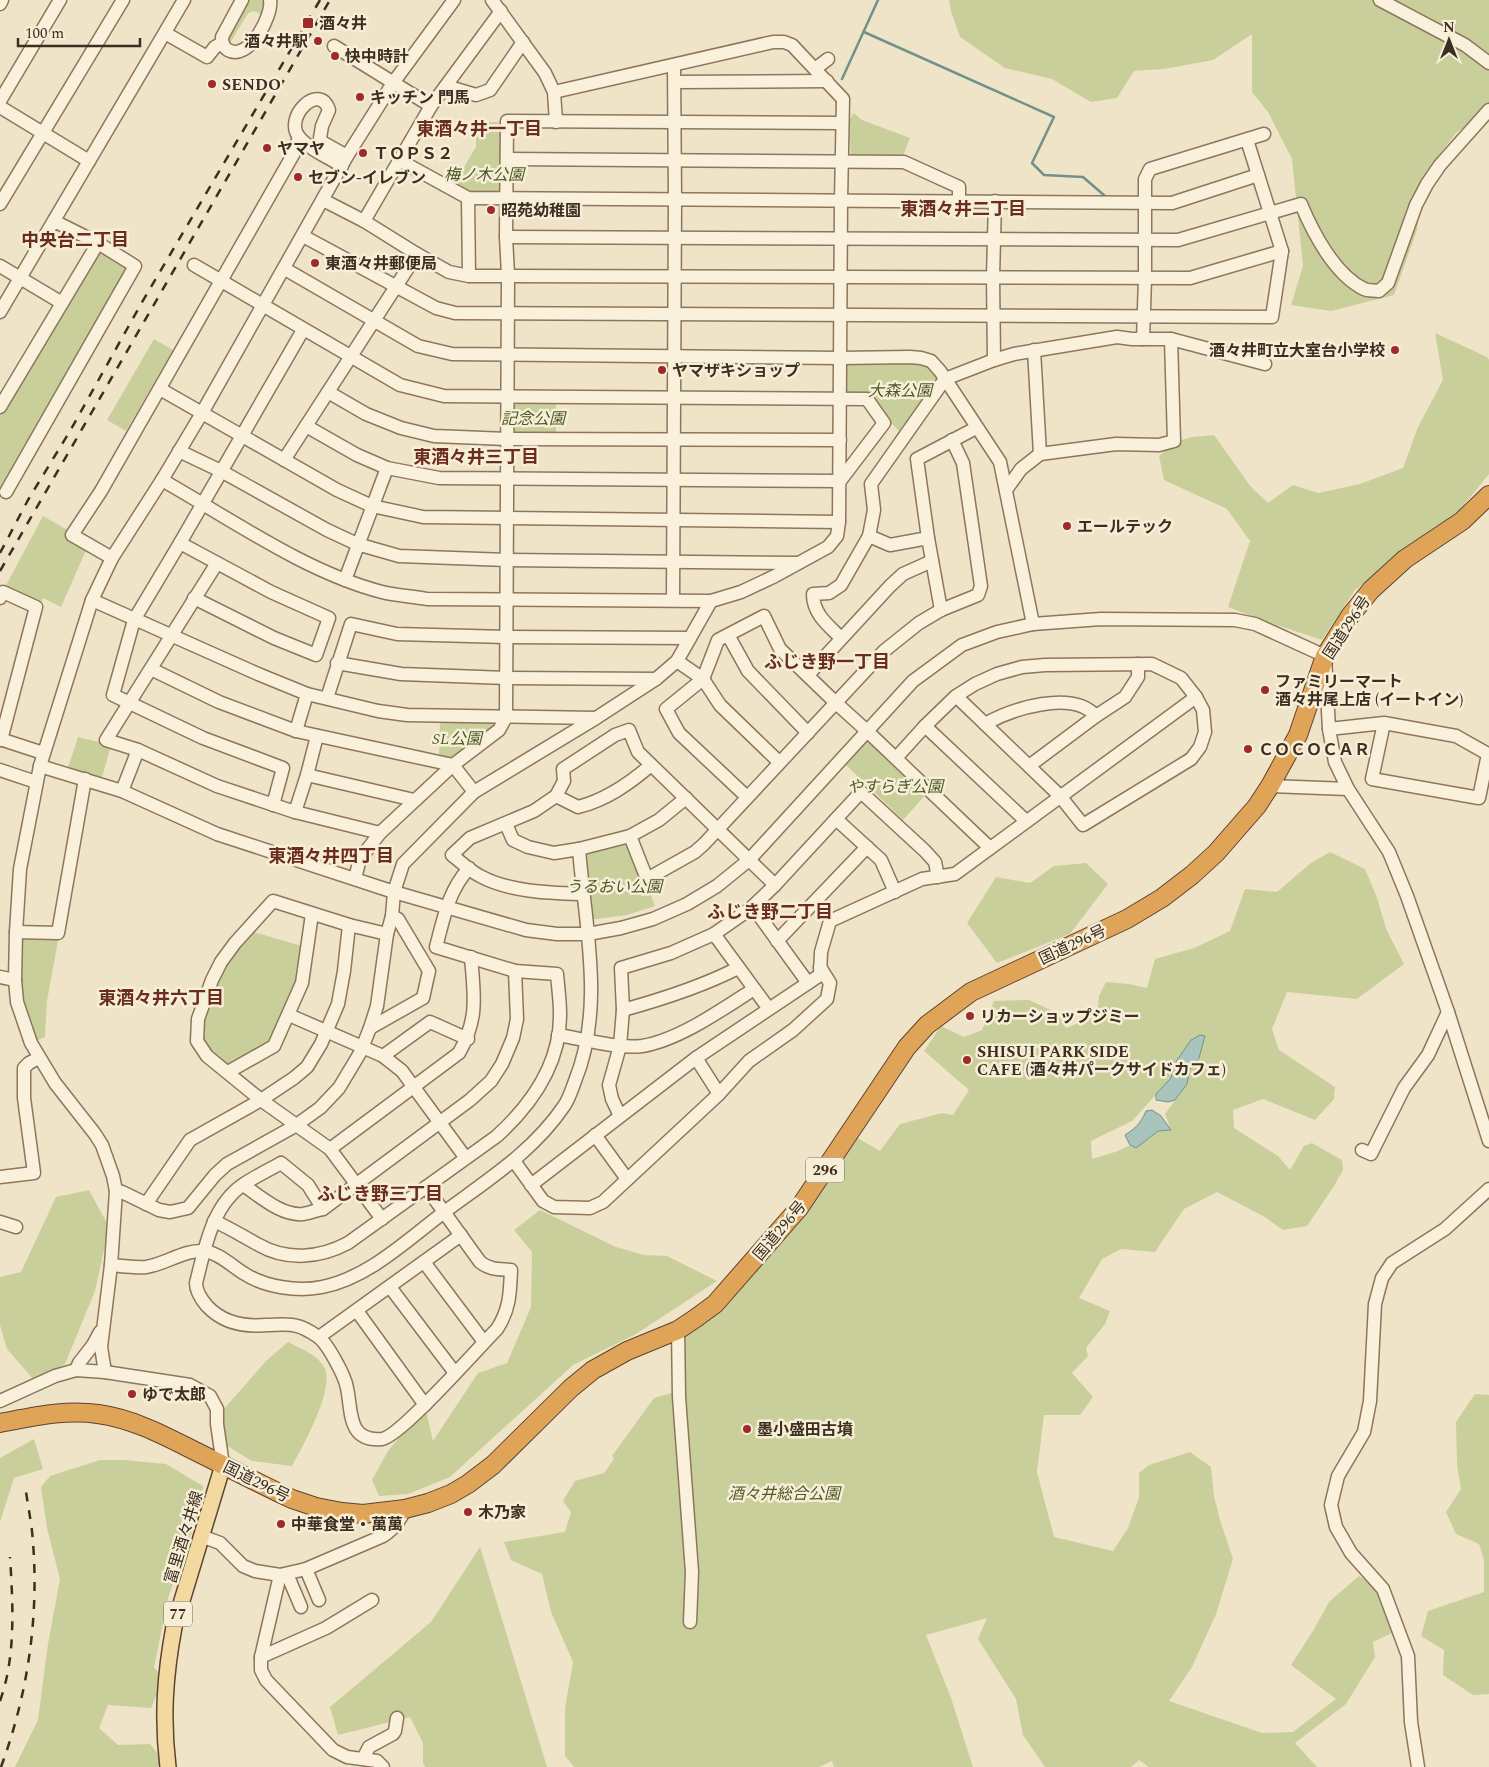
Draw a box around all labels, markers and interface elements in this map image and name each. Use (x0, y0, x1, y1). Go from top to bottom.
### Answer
place label: 酒々井 (319, 12, 367, 36)
scale bar (18, 15, 140, 47)
north arrow (1424, 15, 1474, 65)
marker: 酒々井 (301, 16, 315, 30)
text: N (1443, 17, 1455, 38)
text: 100 m (25, 22, 64, 45)
place label: 酒々井駅 (244, 30, 308, 54)
marker: 酒々井駅 (312, 35, 324, 47)
place label: 快中時計 (345, 45, 409, 69)
marker: 快中時計 (329, 50, 341, 62)
place label: SENDO (222, 73, 281, 97)
marker: SENDO (206, 78, 218, 90)
place label: キッチン 門馬 (370, 86, 470, 110)
marker: キッチン 門馬 (354, 91, 366, 103)
district label: 東酒々井一丁目 (416, 116, 542, 143)
place label: ヤマヤ (277, 137, 325, 161)
marker: ヤマヤ (261, 142, 273, 154)
place label: ＴＯＰＳ２ (373, 142, 453, 166)
marker: ＴＯＰＳ２ (357, 147, 369, 159)
park label: 梅ノ木公園 (444, 163, 526, 187)
place label: セブン-イレブン (308, 166, 426, 190)
marker: セブン-イレブン (292, 171, 304, 183)
district label: 東酒々井二丁目 (900, 196, 1026, 223)
place label: 昭苑幼稚園 (501, 199, 581, 223)
marker: 昭苑幼稚園 (485, 204, 497, 216)
district label: 中央台二丁目 (21, 227, 129, 254)
place label: 東酒々井郵便局 (325, 252, 437, 276)
marker: 東酒々井郵便局 (309, 257, 321, 269)
place label: 酒々井町立大室台小学校 (1209, 339, 1385, 363)
marker: 酒々井町立大室台小学校 (1389, 344, 1401, 356)
place label: ヤマザキショップ (672, 359, 800, 383)
marker: ヤマザキショップ (656, 364, 668, 376)
park label: 大森公園 (868, 379, 934, 403)
park label: 記念公園 (501, 407, 567, 431)
district label: 東酒々井三丁目 (413, 444, 539, 471)
place label: エールテック (1077, 515, 1173, 539)
marker: エールテック (1061, 520, 1073, 532)
street label: 国道296号 (1317, 591, 1377, 664)
district label: ふじき野一丁目 (764, 649, 890, 676)
place label: ファミリーマート 酒々井尾上店 (イートイン) (1275, 670, 1463, 712)
marker: ファミリーマート 酒々井尾上店 (イートイン) (1259, 684, 1271, 696)
park label: SL公園 (432, 727, 484, 751)
place label: ＣＯＣＯＣＡＲ (1258, 738, 1370, 762)
marker: ＣＯＣＯＣＡＲ (1242, 743, 1254, 755)
park label: やすらぎ公園 (847, 775, 945, 799)
district label: 東酒々井四丁目 (268, 843, 394, 870)
park label: うるおい公園 (566, 875, 664, 899)
district label: ふじき野二丁目 (707, 899, 833, 926)
street label: 国道296号 (1035, 919, 1110, 971)
district label: 東酒々井六丁目 (98, 985, 224, 1012)
place label: リカーショップジミー (980, 1005, 1140, 1029)
marker: リカーショップジミー (964, 1010, 976, 1022)
place label: SHISUI PARK SIDE CAFE (酒々井パークサイドカフェ) (977, 1040, 1226, 1082)
marker: SHISUI PARK SIDE CAFE (酒々井パークサイドカフェ) (961, 1054, 973, 1066)
road number: 296 (806, 1158, 844, 1182)
district label: ふじき野三丁目 (317, 1181, 443, 1208)
street label: 国道296号 (747, 1195, 812, 1266)
place label: ゆで太郎 (142, 1383, 206, 1407)
marker: ゆで太郎 (126, 1388, 138, 1400)
place label: 墨小盛田古墳 (757, 1418, 853, 1442)
marker: 墨小盛田古墳 (741, 1423, 753, 1435)
street label: 国道296号 (219, 1455, 294, 1508)
park label: 酒々井総合公園 (728, 1482, 842, 1506)
street label: 富里酒々井線 (158, 1488, 209, 1587)
place label: 木乃家 (478, 1501, 526, 1525)
marker: 木乃家 (462, 1506, 474, 1518)
place label: 中華食堂・萬萬 (291, 1513, 403, 1537)
marker: 中華食堂・萬萬 (275, 1518, 287, 1530)
road number: 77 (164, 1602, 192, 1626)

